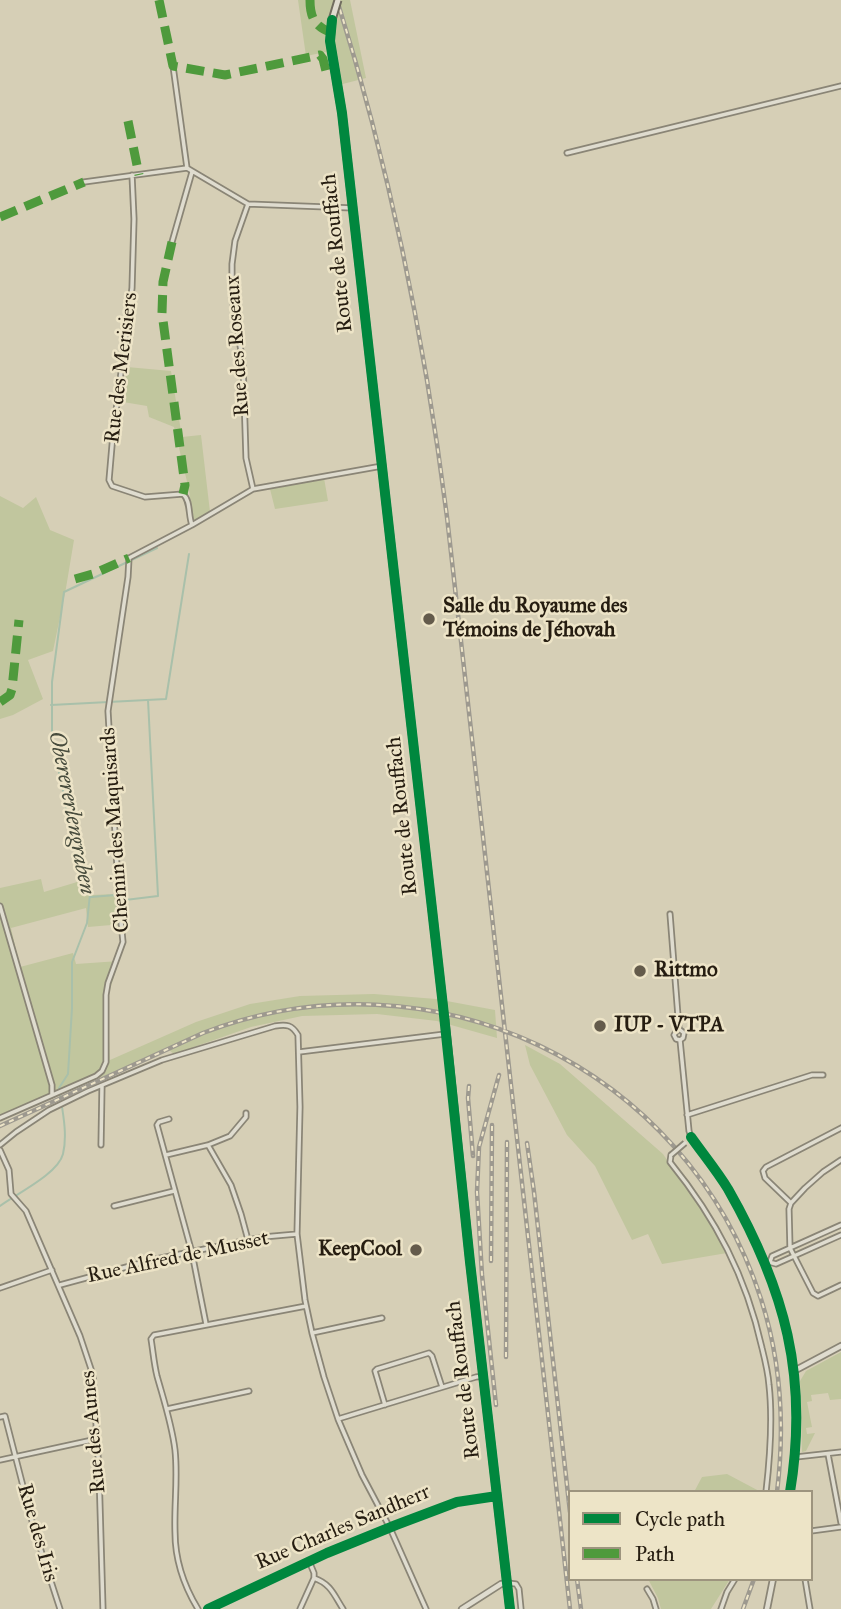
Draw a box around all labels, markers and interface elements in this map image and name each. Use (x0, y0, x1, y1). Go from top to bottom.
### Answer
street label: Route de Rouffach (317, 172, 359, 334)
street label: Rue des Roseaux (220, 274, 256, 418)
street label: Rue des Merisiers (100, 291, 144, 445)
place label: Salle du Royaume des Témoins de Jéhovah (443, 594, 628, 644)
marker: Salle du Royaume des Témoins de Jéhovah (421, 611, 437, 627)
street label: Chemin des Maquisards (96, 727, 136, 933)
water label: Oberererlengraben (42, 729, 100, 897)
street label: Route de Rouffach (382, 735, 424, 897)
place label: Rittmo (654, 958, 718, 984)
marker: Rittmo (632, 963, 648, 979)
place label: IUP - VTPA (614, 1013, 724, 1039)
marker: IUP - VTPA (592, 1018, 608, 1034)
street label: Rue Alfred de Musset (85, 1226, 271, 1290)
place label: KeepCool (318, 1237, 402, 1263)
marker: KeepCool (408, 1242, 424, 1258)
street label: Route de Rouffach (442, 1299, 486, 1461)
street label: Rue des Aunes (76, 1369, 112, 1495)
street label: Rue Charles Sandherr (252, 1480, 434, 1576)
street label: Rue des Iris (11, 1481, 63, 1585)
legend (568, 1490, 813, 1581)
text: Cycle path (635, 1506, 725, 1532)
text: Path (635, 1541, 675, 1567)

